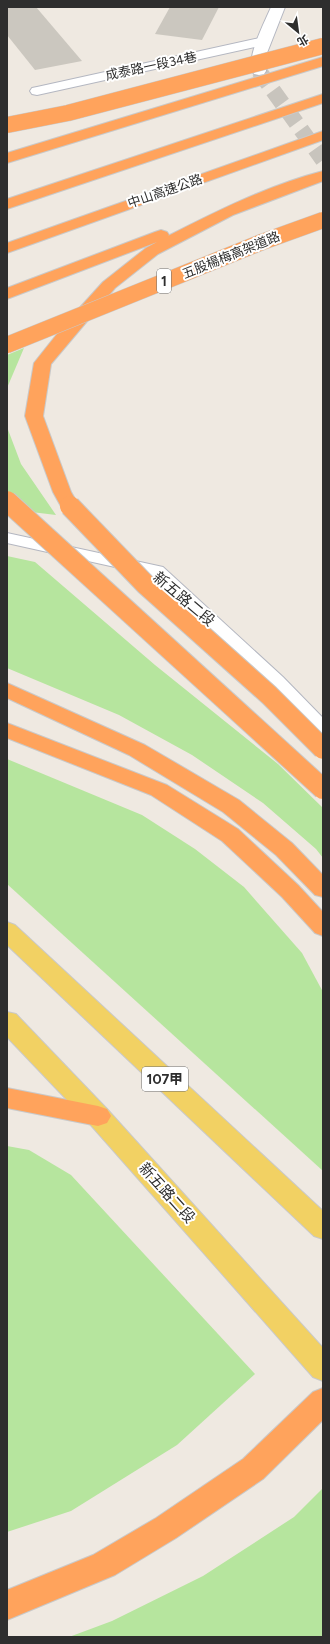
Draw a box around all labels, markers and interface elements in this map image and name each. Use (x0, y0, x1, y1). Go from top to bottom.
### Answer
north arrow (278, 12, 318, 52)
text: 北 (295, 32, 311, 49)
street label: 成泰路一段34巷 (104, 49, 198, 83)
street label: 中山高速公路 (126, 171, 204, 211)
street label: 五股楊梅高架道路 (180, 229, 282, 281)
road number: 1 (157, 269, 171, 293)
street label: 新五路二段 (149, 568, 219, 630)
road number: 107甲 (142, 1067, 188, 1091)
street label: 新五路二段 (135, 1159, 199, 1227)

